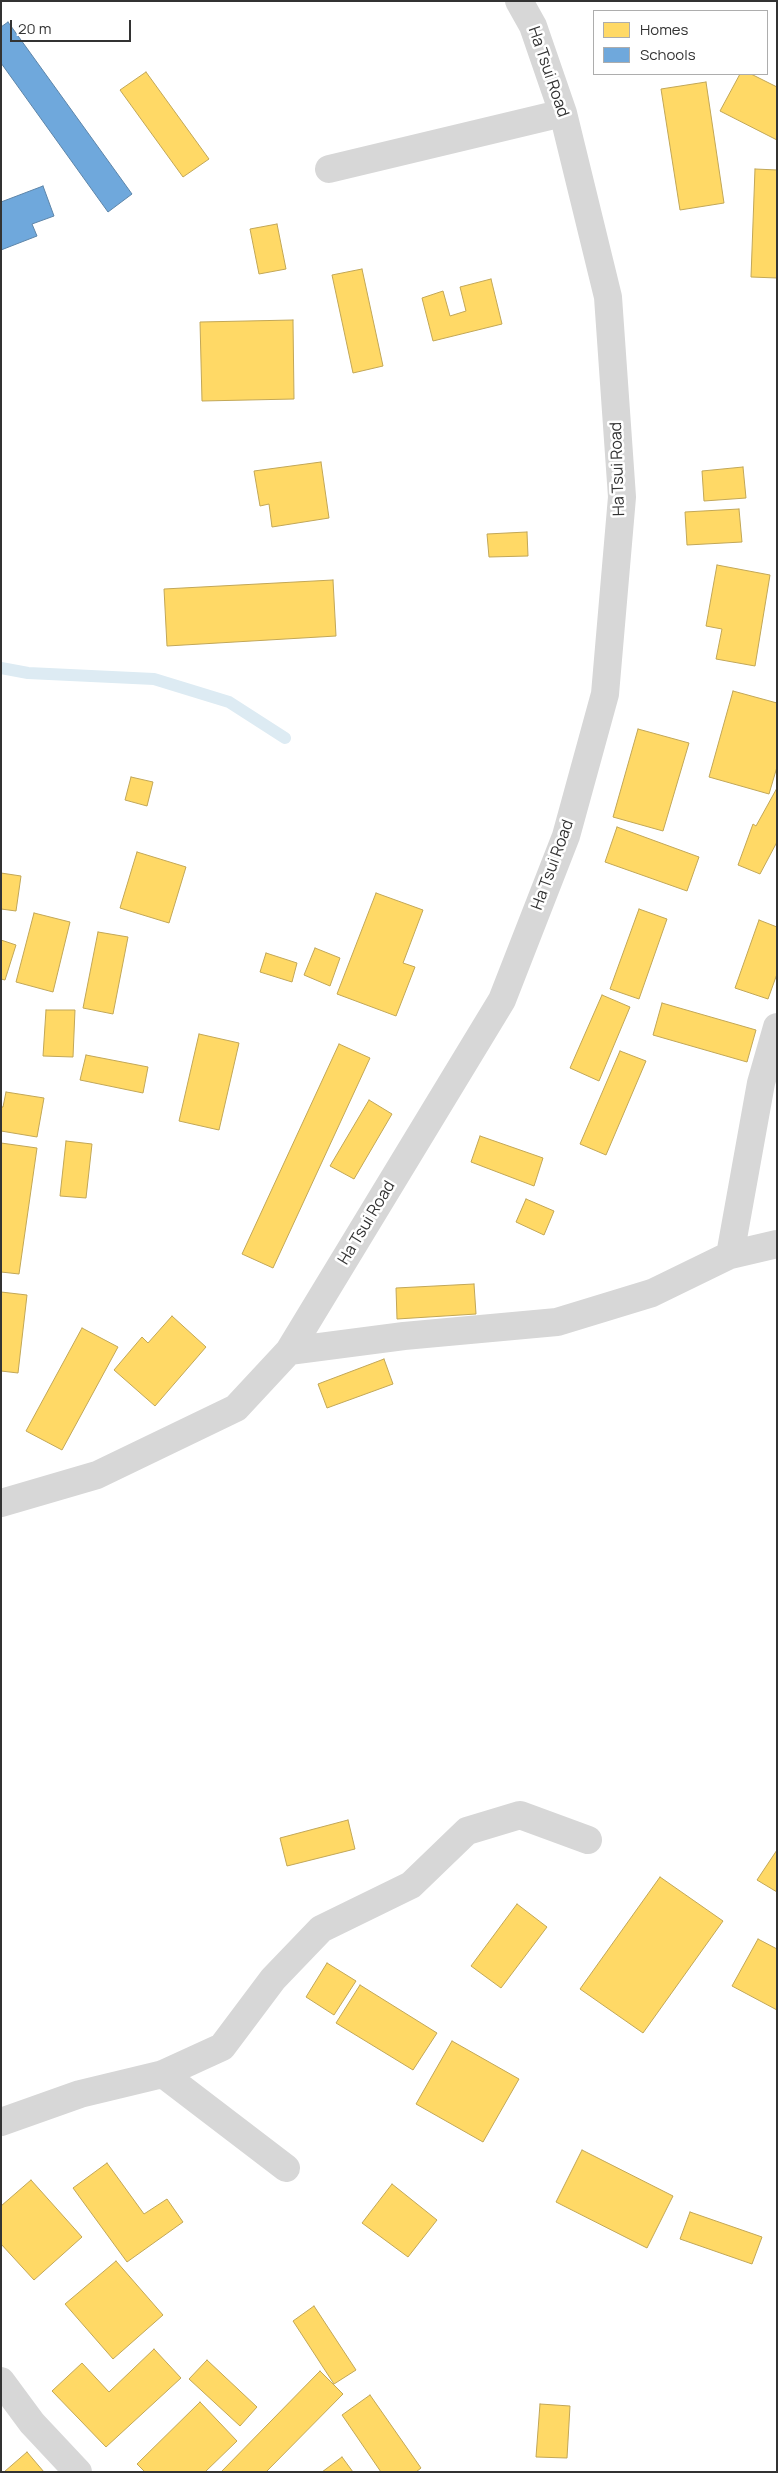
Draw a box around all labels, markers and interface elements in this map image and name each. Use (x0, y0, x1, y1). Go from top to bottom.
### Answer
scale bar (12, 10, 134, 42)
legend (593, 10, 768, 75)
text: 20 m (18, 18, 51, 39)
text: Homes (640, 19, 688, 40)
street label: Ha Tsui Road (524, 24, 572, 120)
text: Schools (640, 44, 696, 65)
street label: Ha Tsui Road (607, 422, 629, 516)
street label: Ha Tsui Road (528, 817, 578, 913)
street label: Ha Tsui Road (334, 1178, 400, 1268)

